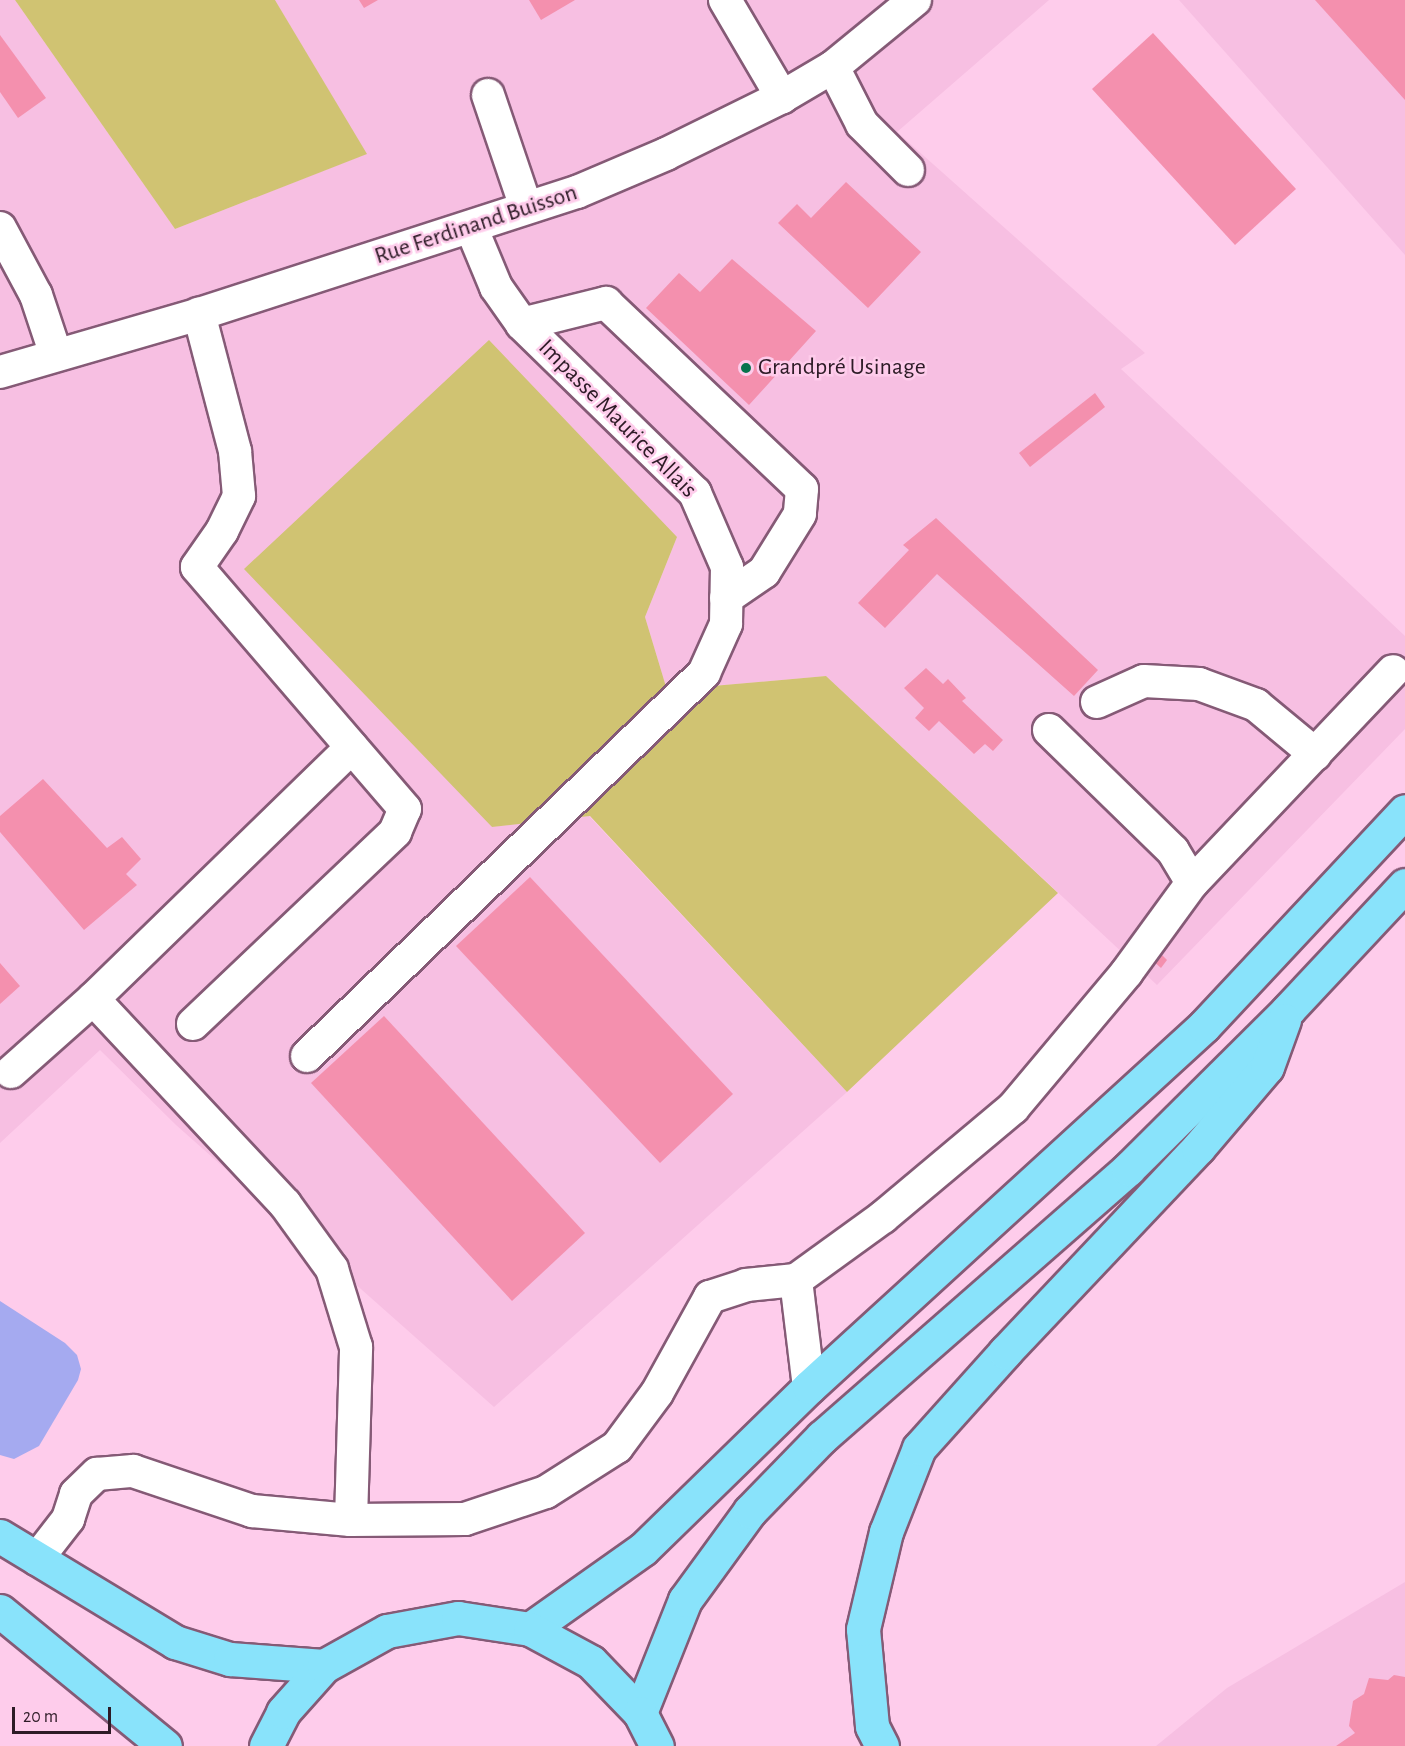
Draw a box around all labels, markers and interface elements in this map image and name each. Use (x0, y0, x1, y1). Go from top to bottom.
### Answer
street label: Rue Ferdinand Buisson (371, 179, 581, 271)
street label: Impasse Maurice Allais (532, 334, 702, 504)
place label: Grandpré Usinage (758, 354, 926, 382)
marker: Grandpré Usinage (739, 361, 753, 375)
scale bar (15, 1695, 114, 1733)
text: 20 m (23, 1708, 58, 1726)

